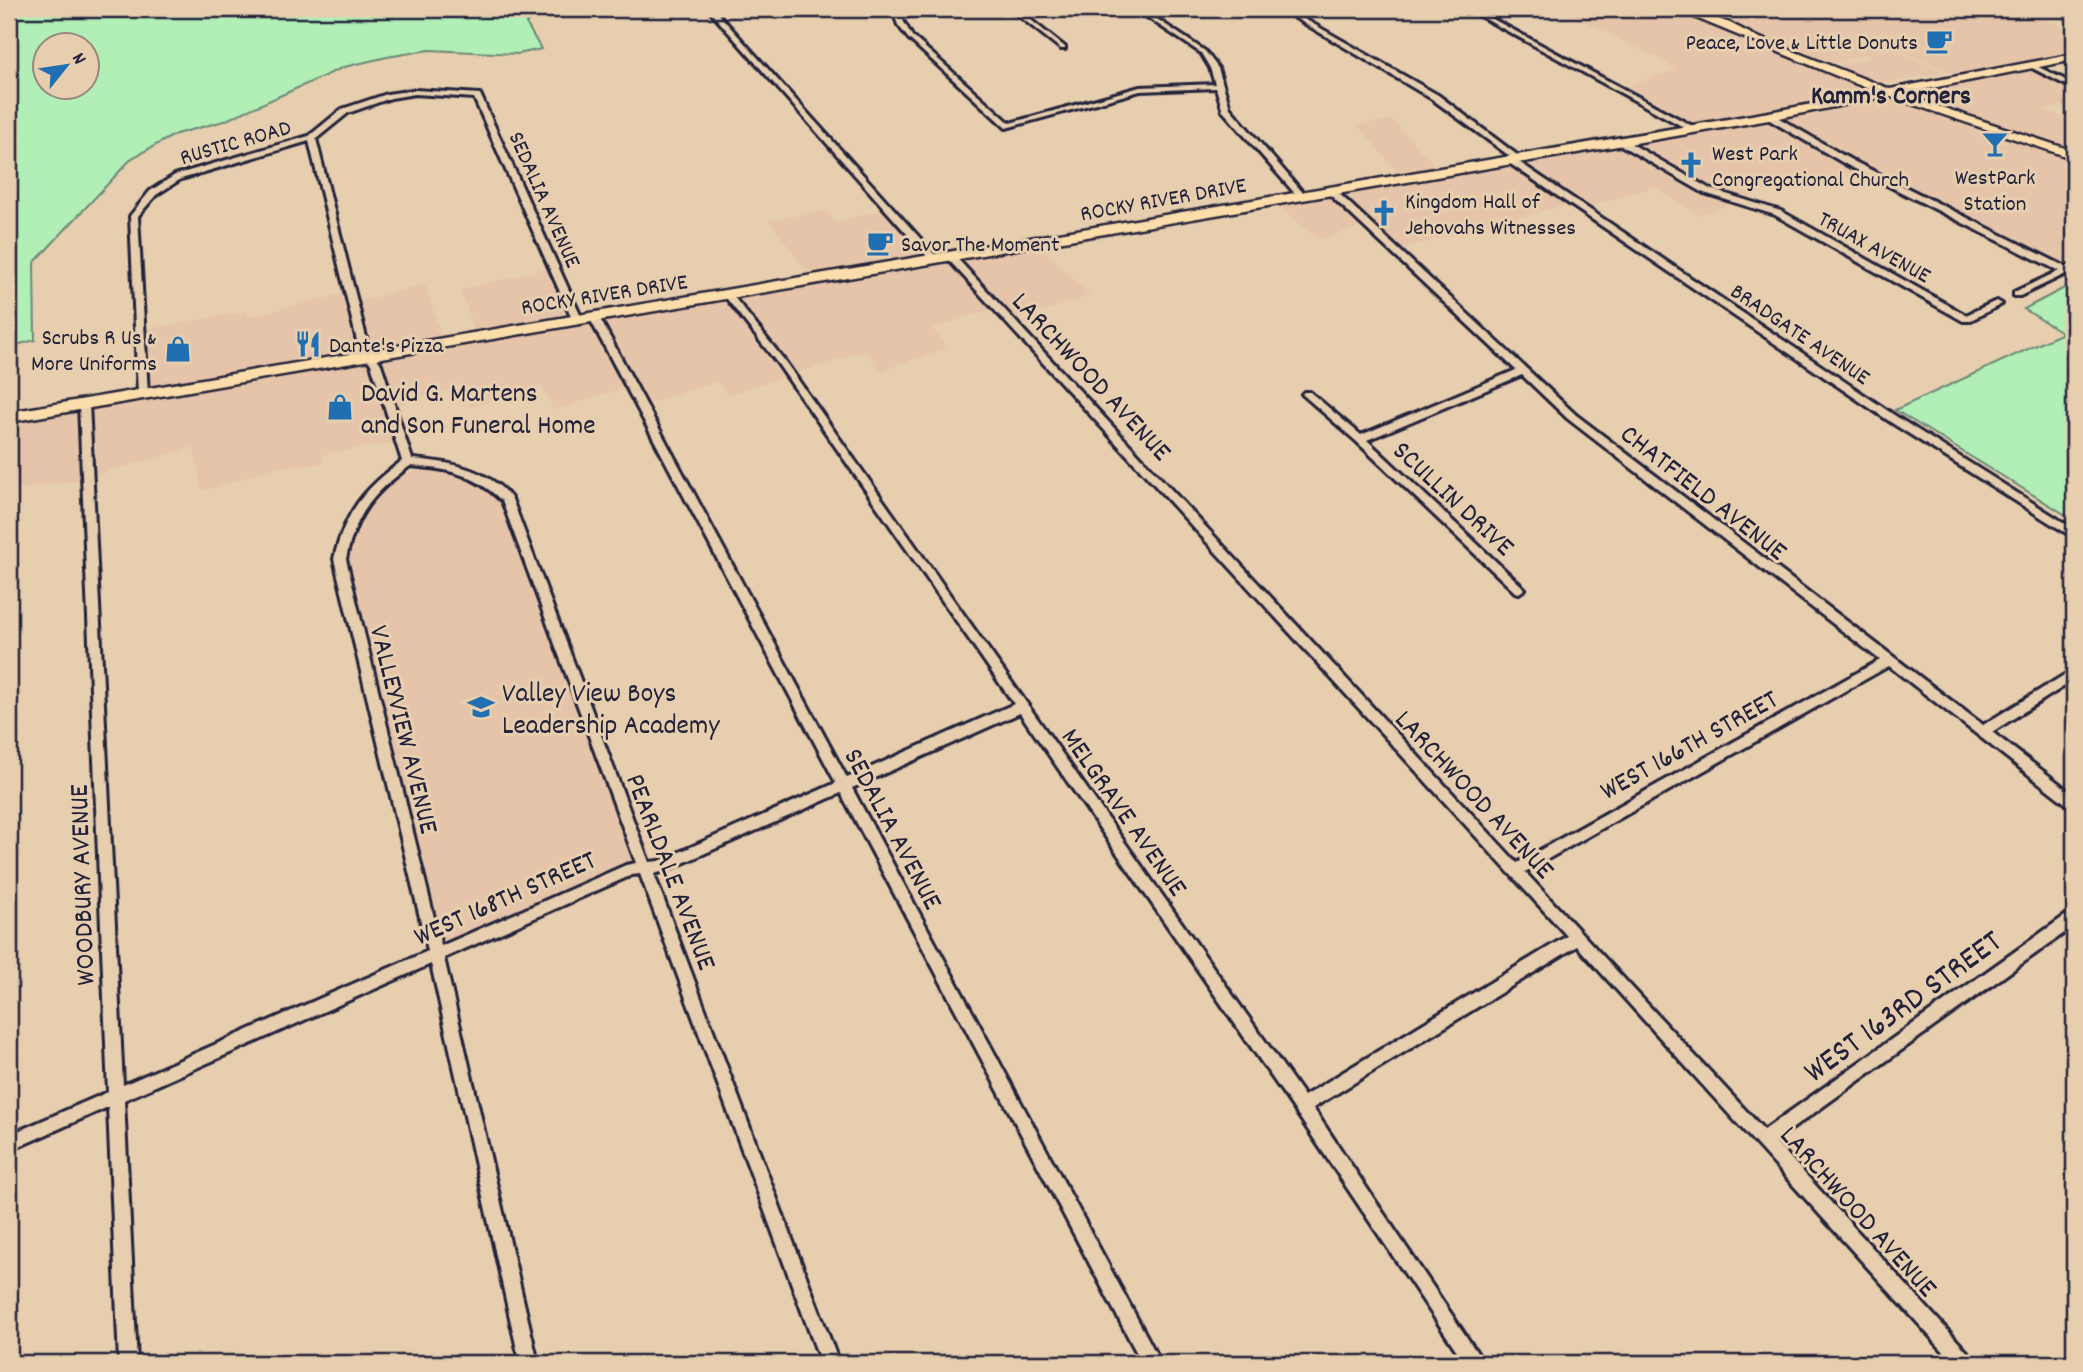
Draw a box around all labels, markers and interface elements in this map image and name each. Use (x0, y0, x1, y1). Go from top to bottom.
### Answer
cafe icon: Peace, Love & Little Donuts (1924, 26, 1954, 56)
place label: Peace, Love & Little Donuts (1685, 28, 1918, 61)
north arrow (32, 32, 102, 102)
text: N (64, 48, 92, 70)
district label: Kamm's Corners (1811, 79, 1971, 116)
street label: RUSTIC ROAD (177, 113, 296, 176)
street label: SEDALIA AVENUE (498, 127, 588, 274)
bar icon: WestPark Station (1980, 129, 2010, 159)
place label: West Park Congregational Church (1712, 139, 1909, 198)
church icon: West Park Congregational Church (1676, 150, 1706, 180)
place label: WestPark Station (1955, 163, 2035, 222)
street label: ROCKY RIVER DRIVE (1078, 171, 1250, 232)
place label: Kingdom Hall of Jehovahs Witnesses (1405, 187, 1576, 246)
church icon: Kingdom Hall of Jehovahs Witnesses (1369, 198, 1399, 228)
street label: TRUAX AVENUE (1811, 204, 1936, 294)
cafe icon: Savor The Moment (865, 228, 895, 258)
place label: Savor The Moment (901, 230, 1059, 263)
street label: ROCKY RIVER DRIVE (519, 267, 691, 326)
street label: BRADGATE AVENUE (1722, 277, 1876, 395)
street label: LARCHWOOD AVENUE (1000, 285, 1179, 472)
place label: Scrubs R Us & More Uniforms (31, 323, 157, 382)
restaurant icon: Dante's Pizza (293, 329, 323, 359)
place label: Dante's Pizza (329, 331, 445, 364)
shop icon: Scrubs R Us & More Uniforms (163, 334, 193, 364)
place label: David G. Martens and Son Funeral Home (361, 376, 596, 448)
shop icon: David G. Martens and Son Funeral Home (325, 392, 355, 422)
street label: CHATFIELD AVENUE (1610, 417, 1794, 573)
street label: SCULLIN DRIVE (1381, 433, 1522, 568)
street label: VALLEYVIEW AVENUE (356, 622, 446, 839)
place label: Valley View Boys Leadership Academy (502, 676, 720, 748)
street label: WEST 166TH STREET (1594, 682, 1787, 813)
school or university icon: Valley View Boys Leadership Academy (466, 692, 496, 722)
street label: LARCHWOOD AVENUE (1383, 703, 1562, 890)
street label: MELGRAVE AVENUE (1049, 721, 1195, 907)
street label: SEDALIA AVENUE (831, 742, 950, 919)
street label: PEARLDALE AVENUE (612, 769, 724, 977)
street label: WOODBURY AVENUE (61, 783, 108, 986)
street label: WEST 168TH STREET (409, 843, 604, 959)
street label: WEST 163RD STREET (1795, 920, 2013, 1097)
street label: LARCHWOOD AVENUE (1768, 1119, 1945, 1308)

